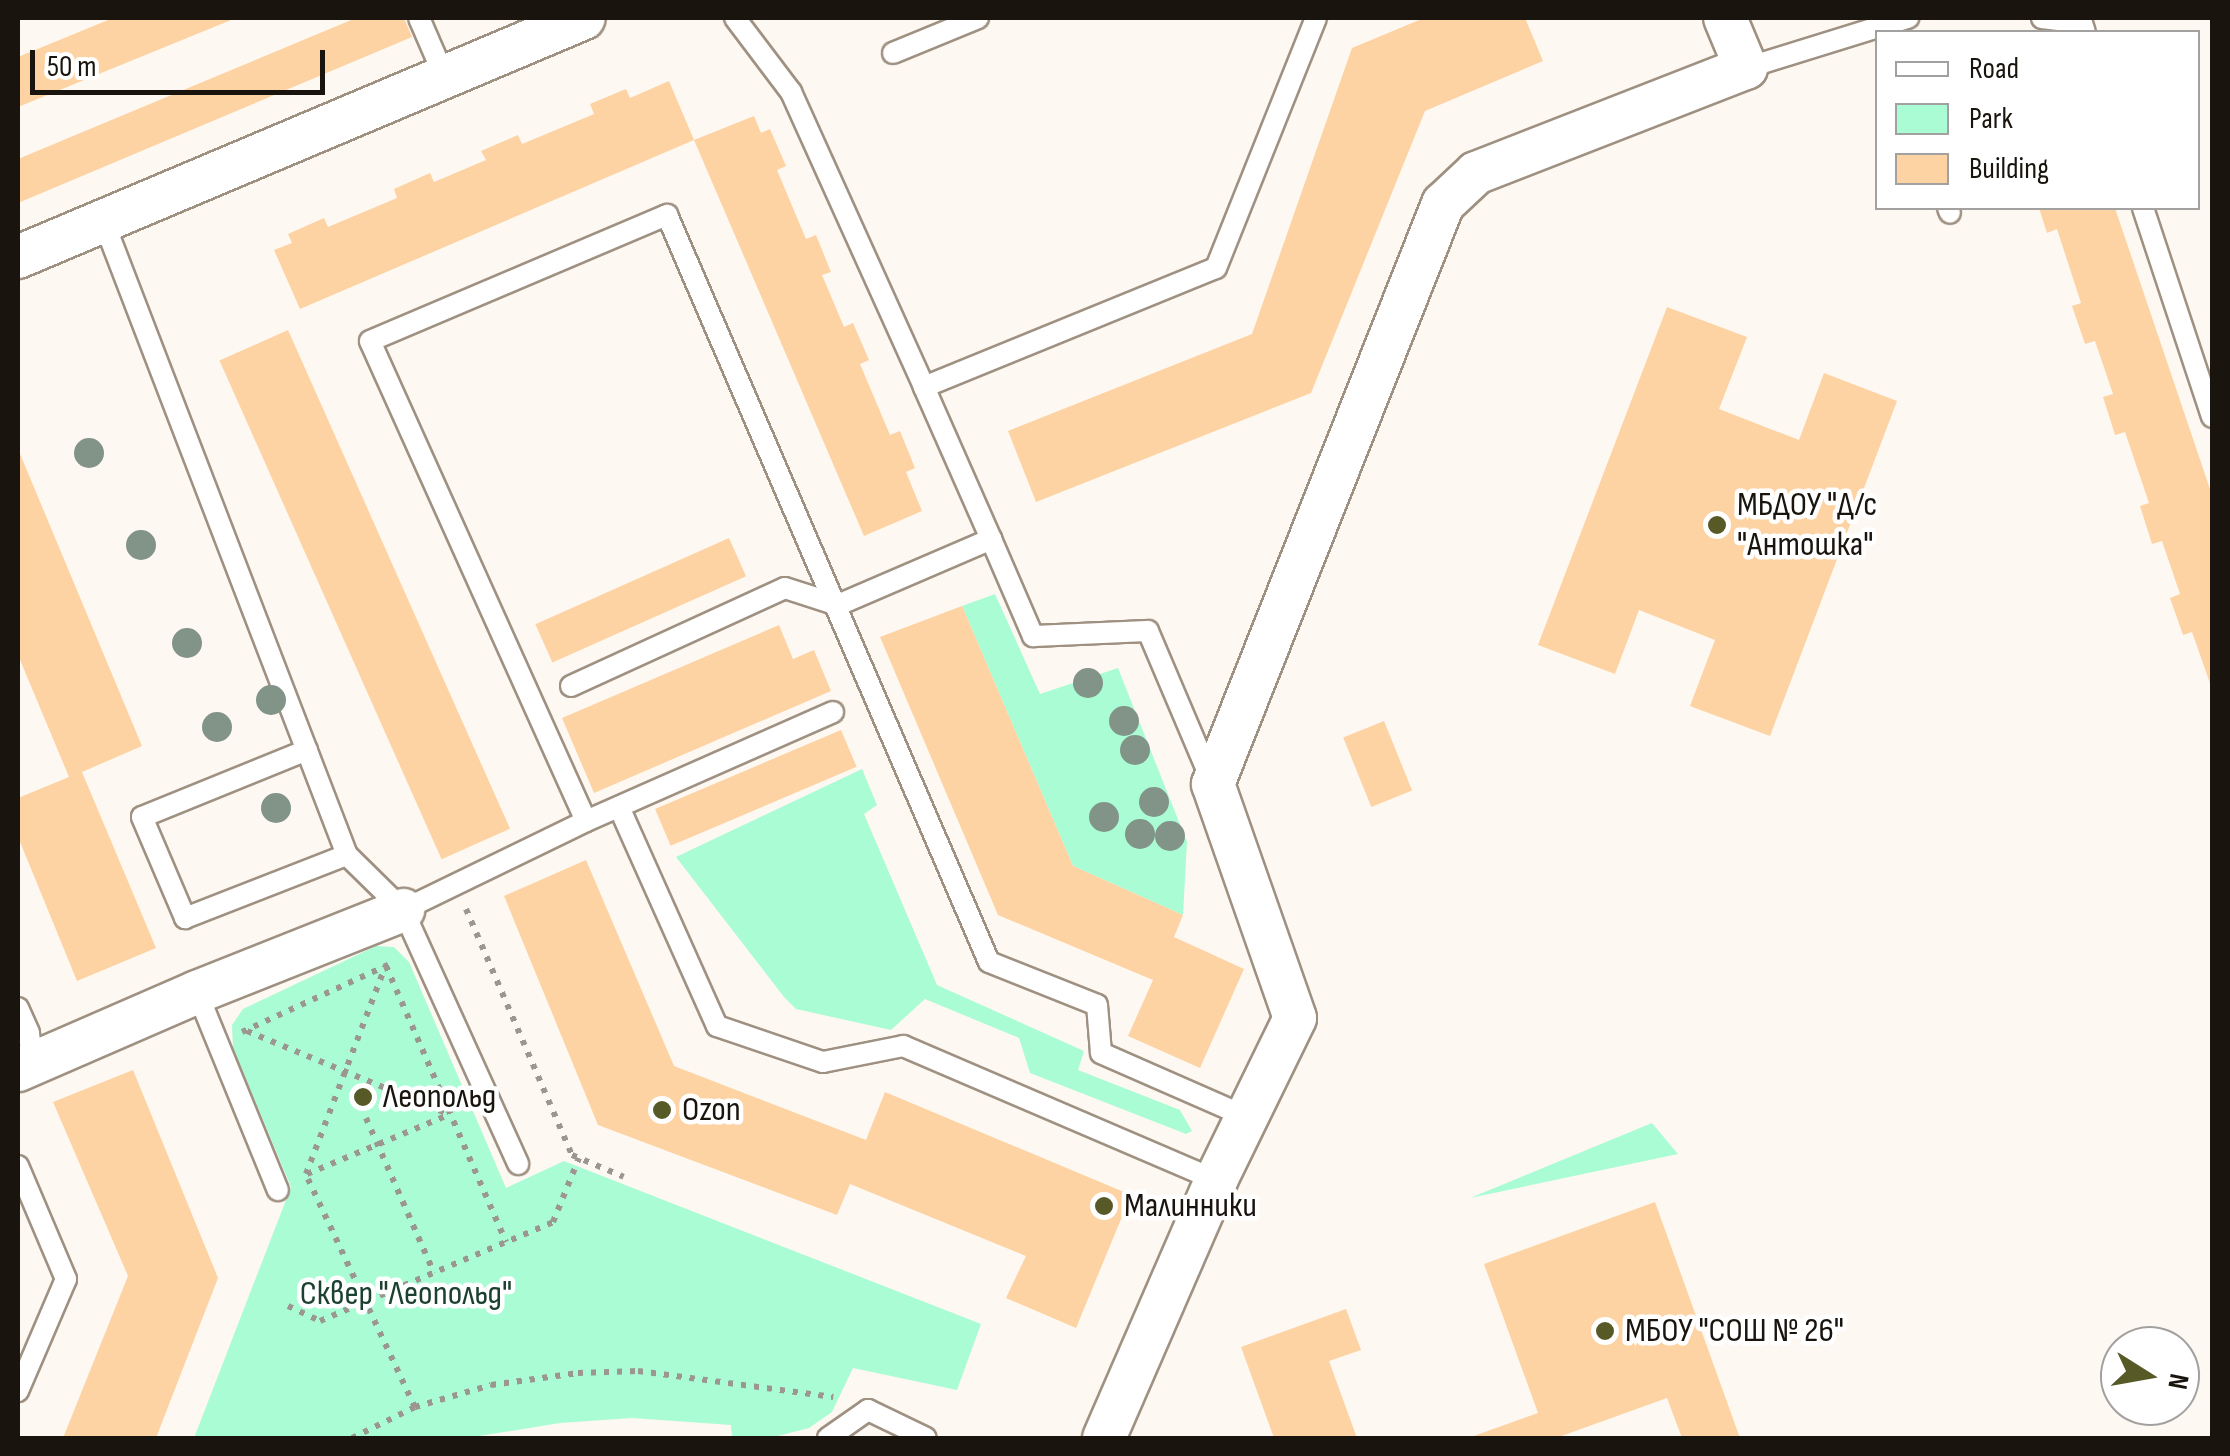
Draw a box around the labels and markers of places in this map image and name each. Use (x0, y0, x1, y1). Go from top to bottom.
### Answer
place label: МБДОУ "Д/с "Антошка" (1737, 484, 1877, 566)
marker: МБДОУ "Д/с "Антошка" (1706, 514, 1728, 536)
place label: Леопольд (383, 1076, 496, 1118)
marker: Леопольд (352, 1086, 374, 1108)
place label: Ozon (682, 1089, 741, 1131)
marker: Ozon (651, 1099, 673, 1121)
place label: Малинники (1124, 1185, 1257, 1227)
marker: Малинники (1093, 1195, 1115, 1217)
place label: МБОУ "СОШ № 26" (1625, 1310, 1844, 1352)
marker: МБОУ "СОШ № 26" (1594, 1320, 1616, 1342)

